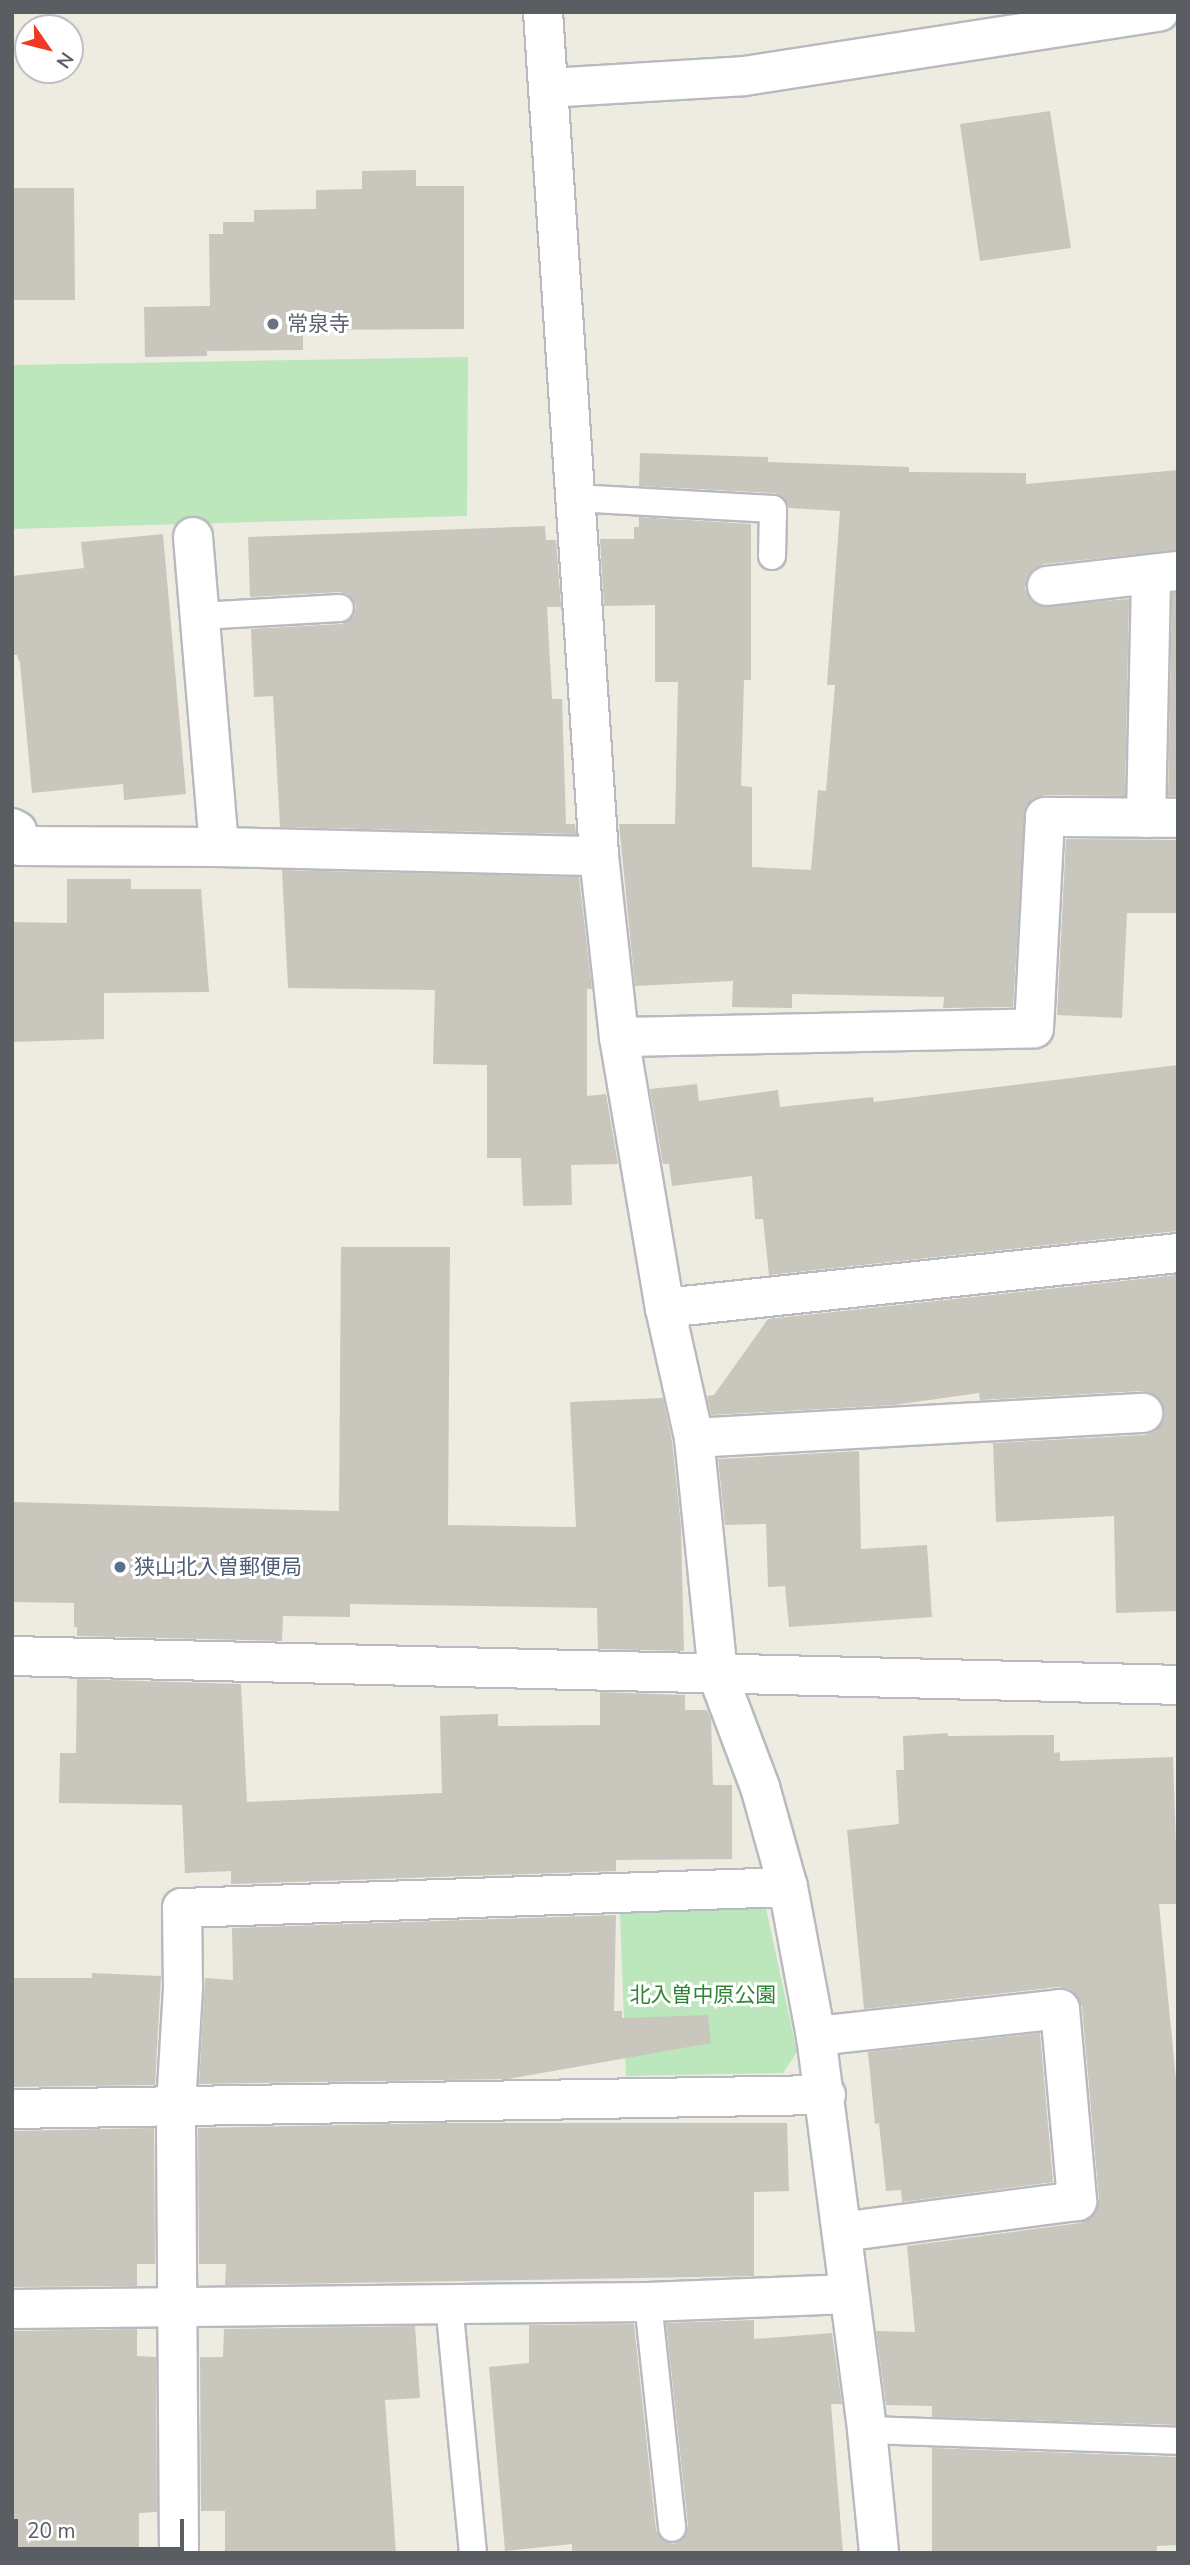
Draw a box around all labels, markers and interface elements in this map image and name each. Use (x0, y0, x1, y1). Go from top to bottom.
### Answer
north arrow (14, 14, 84, 84)
text: N (50, 47, 79, 73)
place label: 常泉寺 (287, 311, 350, 337)
marker: 常泉寺 (265, 316, 281, 332)
place label: 狭山北入曽郵便局 (134, 1554, 302, 1580)
marker: 狭山北入曽郵便局 (112, 1559, 128, 1575)
park label: 北入曽中原公園 (630, 1982, 776, 2008)
scale bar (18, 2506, 187, 2550)
text: 20 m (27, 2517, 76, 2545)

